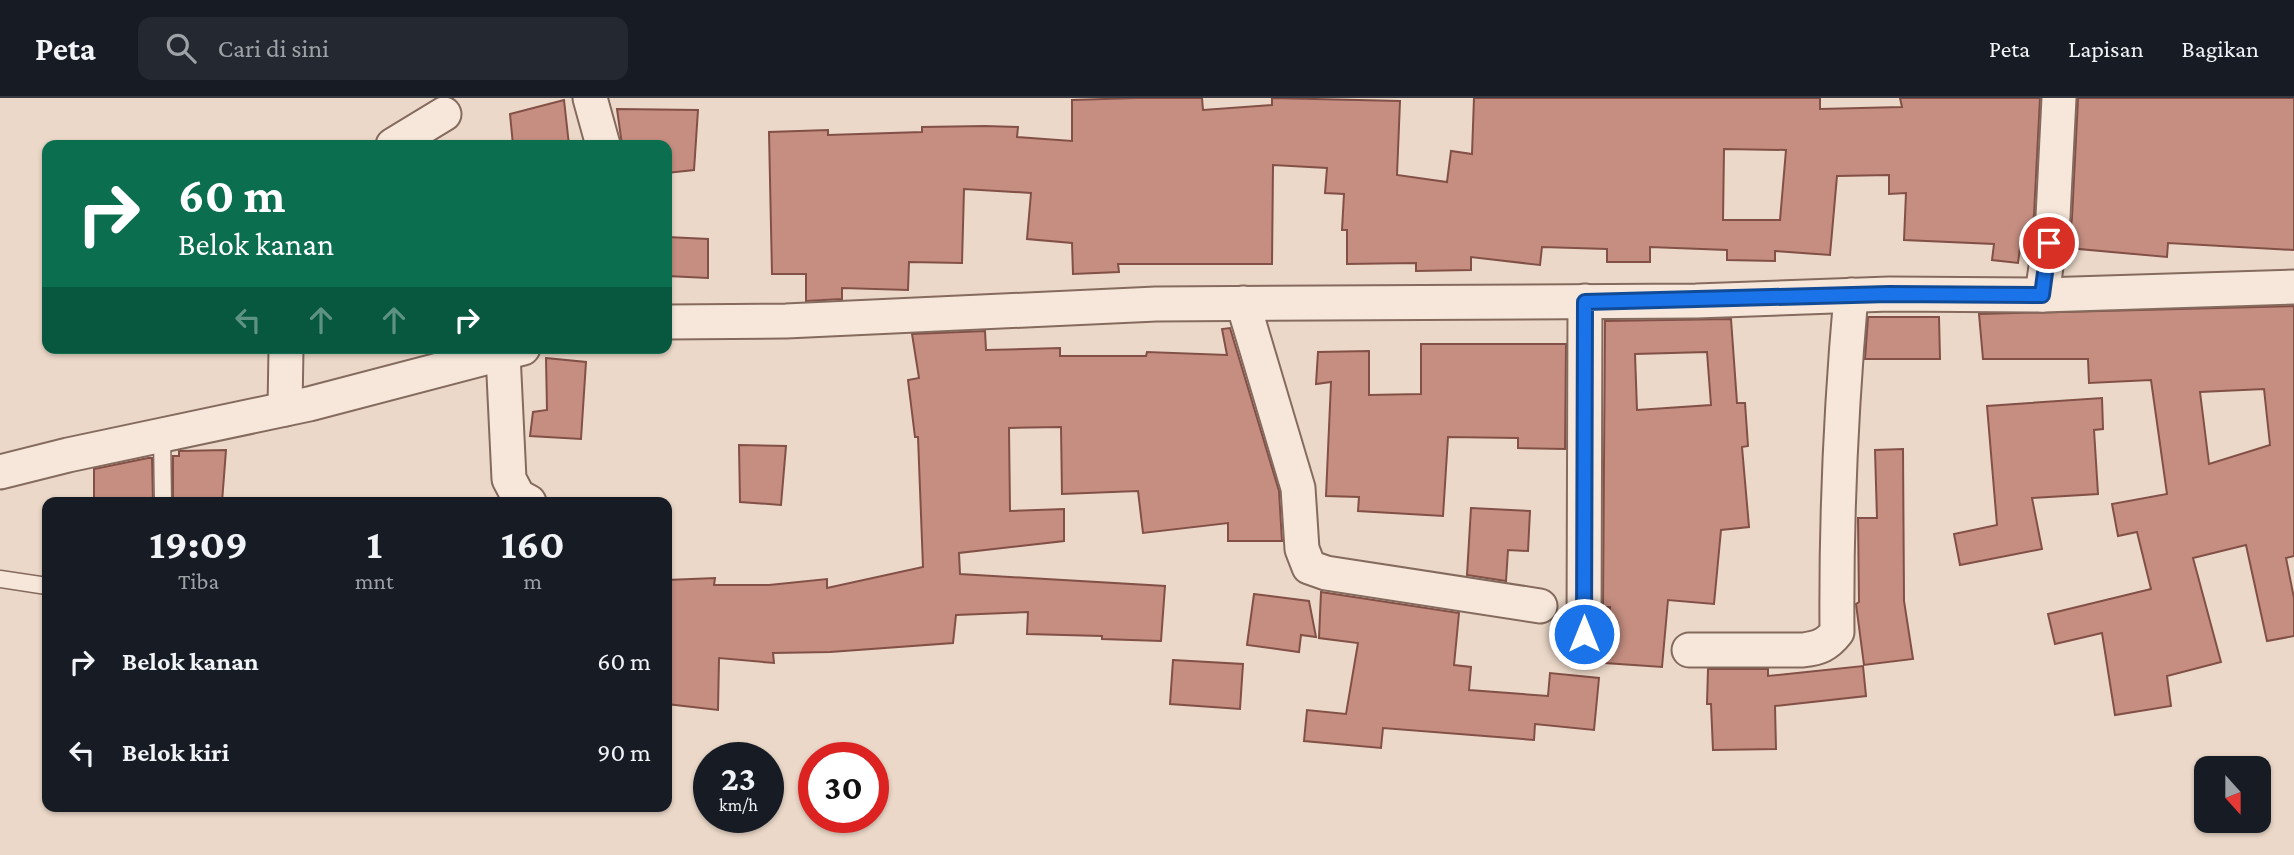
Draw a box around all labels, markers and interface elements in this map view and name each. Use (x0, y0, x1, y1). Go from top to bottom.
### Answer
search box (138, 17, 628, 80)
icon: search (162, 29, 200, 67)
text: Peta (35, 30, 96, 67)
text: Cari di sini (218, 34, 329, 63)
text: Peta (1989, 35, 2030, 62)
text: Lapisan (2068, 35, 2144, 62)
text: Bagikan (2182, 35, 2259, 62)
icon: right (63, 168, 154, 259)
text: 60 m (178, 168, 285, 223)
pin (2019, 213, 2079, 273)
icon: arrive (2030, 224, 2068, 262)
text: Belok kanan (178, 226, 334, 262)
icon: left (229, 301, 267, 339)
icon: ahead (302, 301, 340, 339)
icon: ahead (375, 301, 413, 339)
icon: right (448, 301, 486, 339)
text: 19:09 (149, 520, 248, 567)
text: 1 (366, 520, 382, 567)
text: 160 (501, 520, 565, 567)
text: Tiba (178, 568, 219, 594)
text: mnt (355, 568, 394, 594)
text: m (524, 568, 542, 594)
position arrow (1547, 597, 1621, 671)
icon: right (63, 643, 101, 681)
text: Belok kanan (122, 647, 259, 676)
text: 60 m (597, 647, 651, 676)
icon: left (63, 734, 101, 772)
text: Belok kiri (122, 738, 229, 767)
text: 90 m (597, 738, 651, 767)
speed limit sign: 30 (798, 742, 889, 833)
north arrow (2194, 756, 2272, 833)
map controls (2194, 756, 2271, 833)
text: 23 (721, 759, 756, 798)
text: km/h (719, 795, 758, 815)

